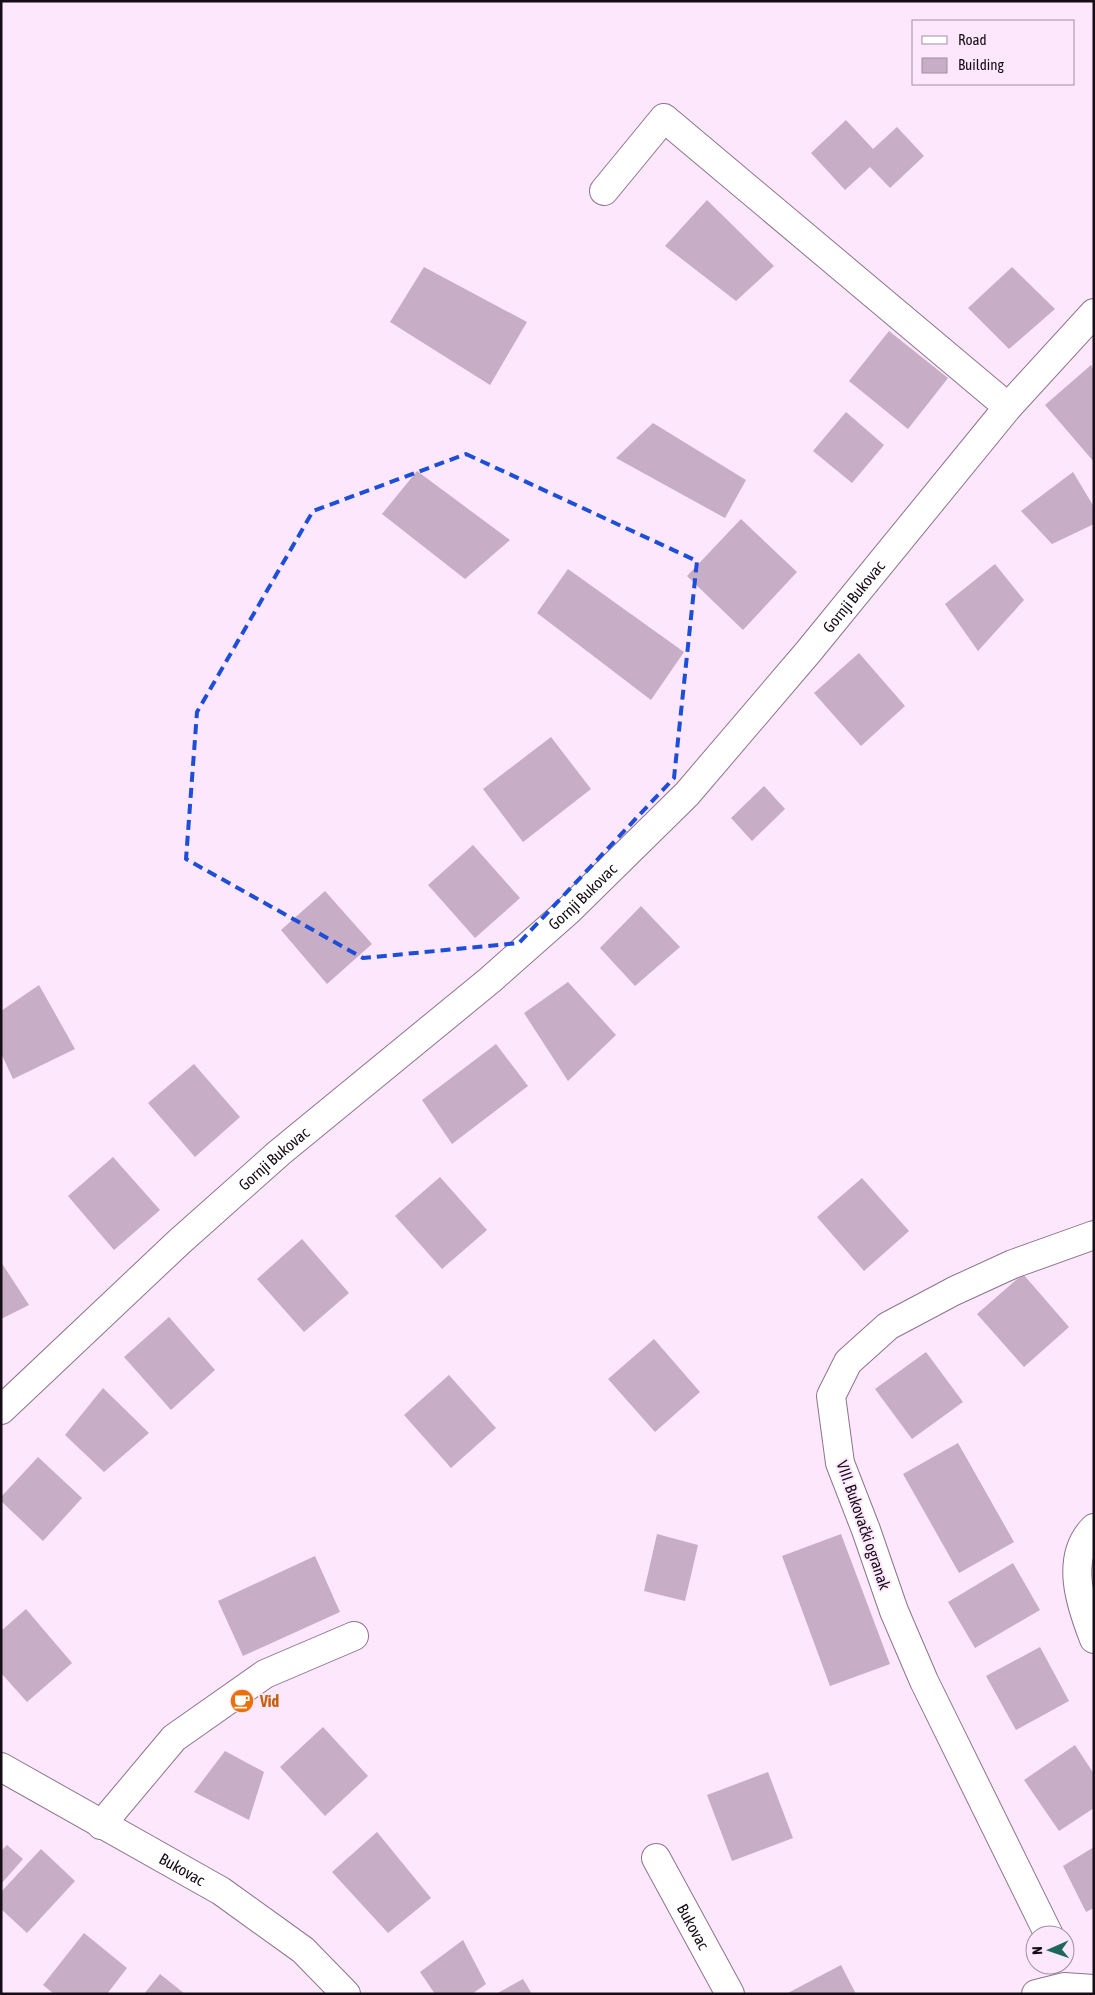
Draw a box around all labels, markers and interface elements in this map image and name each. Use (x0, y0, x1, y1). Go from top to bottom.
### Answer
legend (912, 20, 1075, 85)
text: Road (958, 31, 987, 48)
text: Building (958, 56, 1004, 73)
street label: Gornji Bukovac (819, 557, 888, 636)
street label: Gornji Bukovac (545, 860, 620, 933)
street label: Gornji Bukovac (235, 1123, 313, 1194)
street label: VIII. Bukovački ogranak (833, 1458, 895, 1592)
cafe icon: Vid (229, 1688, 255, 1714)
place label: Vid (259, 1692, 280, 1710)
street label: Bukovac (156, 1849, 208, 1889)
street label: Bukovac (674, 1901, 713, 1953)
north arrow (1025, 1925, 1075, 1975)
text: N (1029, 1946, 1045, 1955)

